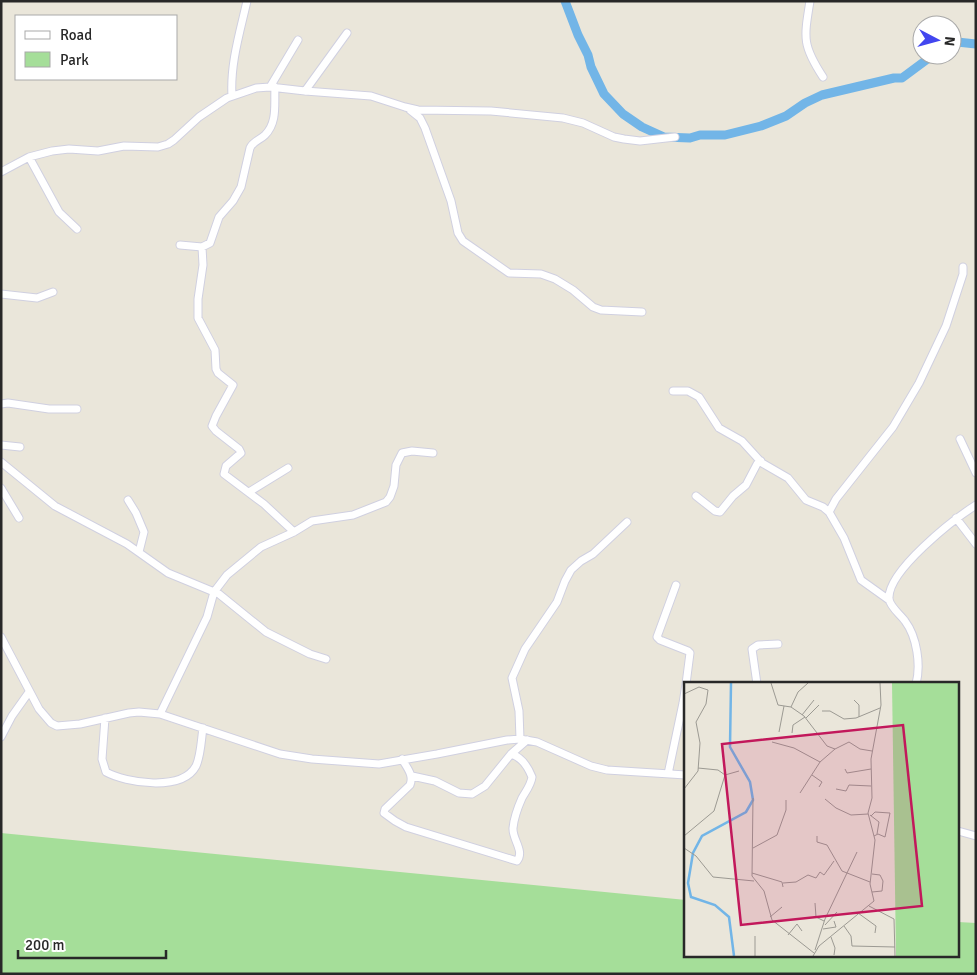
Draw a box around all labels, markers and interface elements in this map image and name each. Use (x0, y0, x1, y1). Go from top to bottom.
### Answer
legend (15, 15, 178, 80)
north arrow (912, 15, 962, 65)
text: Road (60, 26, 92, 44)
text: N (940, 36, 958, 47)
text: Park (60, 51, 89, 69)
inset map (684, 682, 960, 958)
scale bar (18, 928, 165, 960)
text: 200 m (25, 936, 65, 954)

